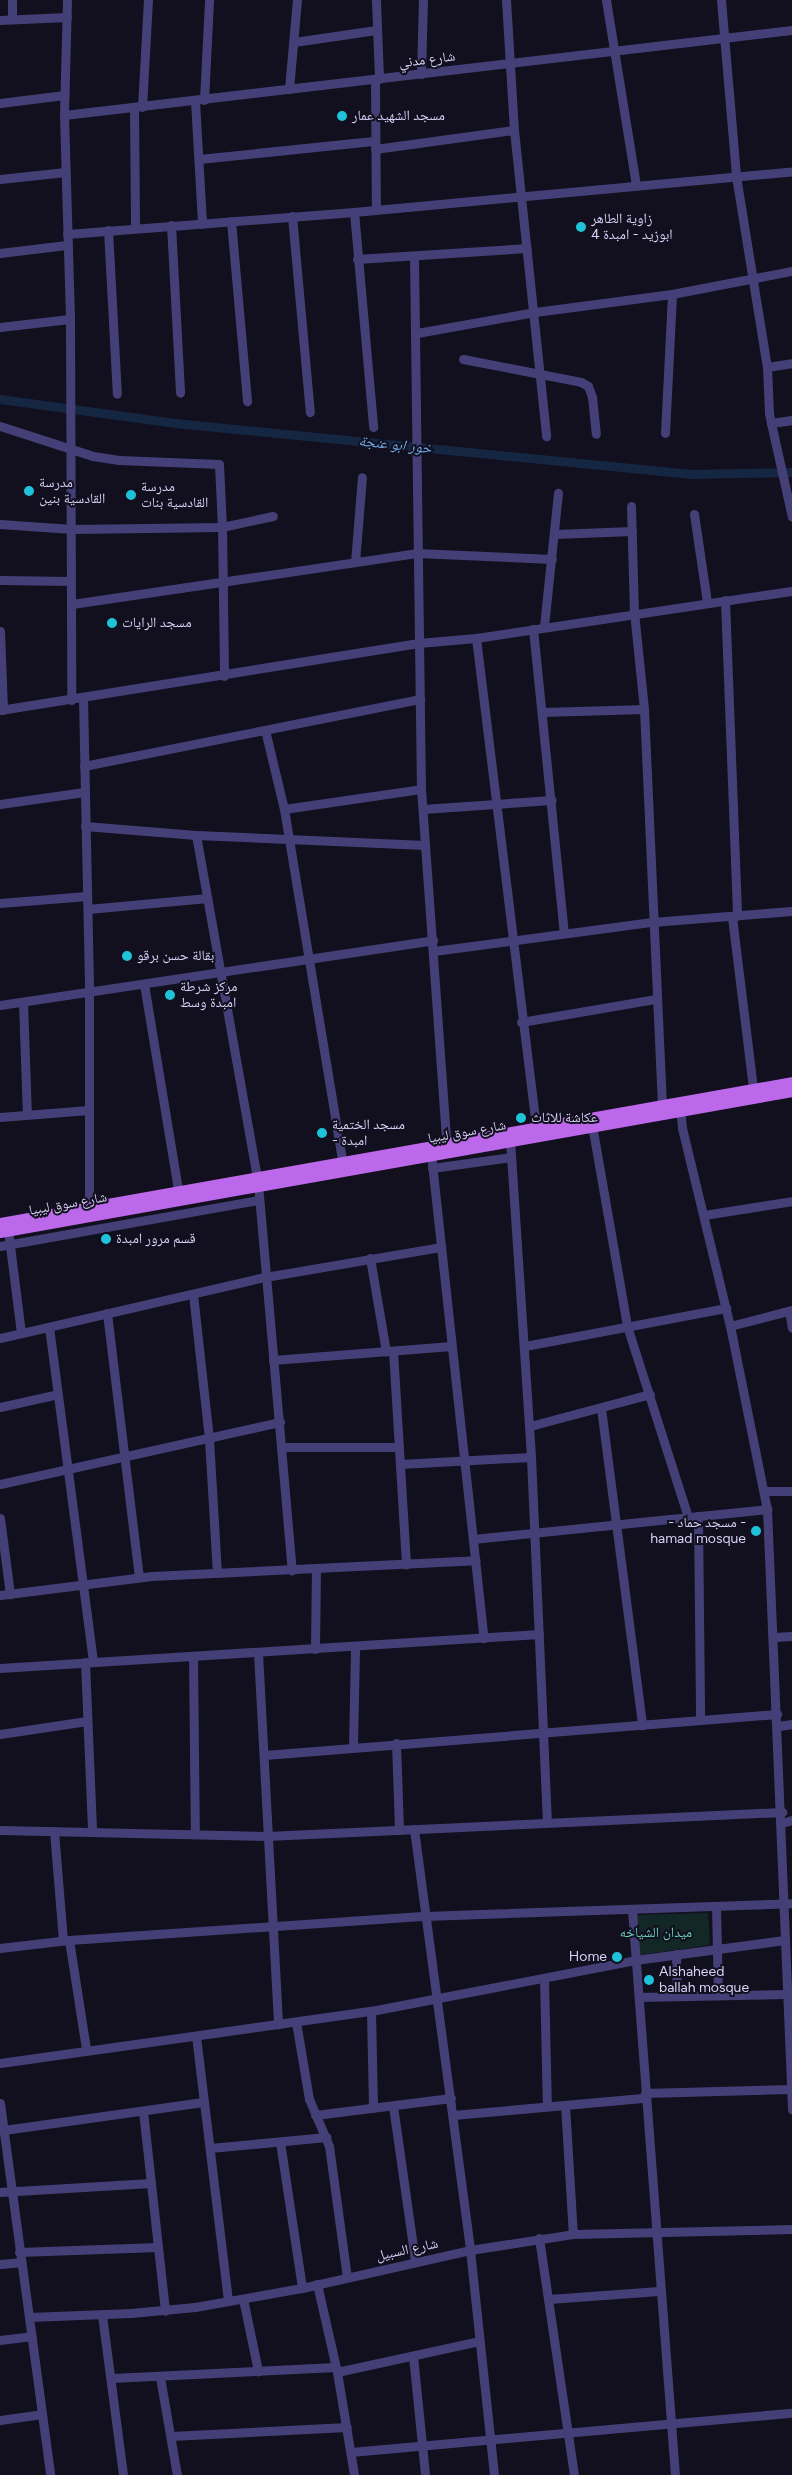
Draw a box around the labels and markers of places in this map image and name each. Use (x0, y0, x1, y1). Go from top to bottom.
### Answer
place label: مسجد الشهيد عمار (352, 108, 445, 124)
marker: مسجد الشهيد عمار (336, 110, 348, 122)
place label: زاوية الطاهر ابوزيد - امبدة 4 (591, 211, 673, 243)
marker: زاوية الطاهر ابوزيد - امبدة 4 (575, 221, 587, 233)
place label: مدرسة القادسية بنين (39, 475, 105, 508)
place label: مدرسة القادسية بنات (141, 479, 208, 512)
marker: مدرسة القادسية بنين (23, 485, 35, 497)
marker: مدرسة القادسية بنات (125, 489, 137, 501)
place label: مسجد الرايات (122, 615, 192, 631)
marker: مسجد الرايات (106, 617, 118, 629)
place label: بقالة حسن برقو (137, 948, 214, 964)
marker: بقالة حسن برقو (121, 950, 133, 962)
place label: مركز شرطة امبدة وسط (180, 979, 237, 1012)
marker: مركز شرطة امبدة وسط (164, 989, 176, 1001)
place label: عكاشة للاثاث (531, 1110, 598, 1126)
marker: عكاشة للاثاث (515, 1112, 527, 1124)
place label: مسجد الختمية - امبدة (332, 1117, 405, 1150)
marker: مسجد الختمية - امبدة (316, 1127, 328, 1139)
place label: قسم مرور امبدة (116, 1231, 196, 1247)
marker: قسم مرور امبدة (100, 1233, 112, 1245)
place label: - مسجد حماد - hamad mosque (650, 1515, 746, 1548)
marker: - مسجد حماد - hamad mosque (750, 1525, 762, 1537)
place label: Home (569, 1949, 607, 1965)
marker: Home (611, 1951, 623, 1963)
place label: Alshaheed ballah mosque (659, 1964, 749, 1996)
marker: Alshaheed ballah mosque (643, 1974, 655, 1986)

